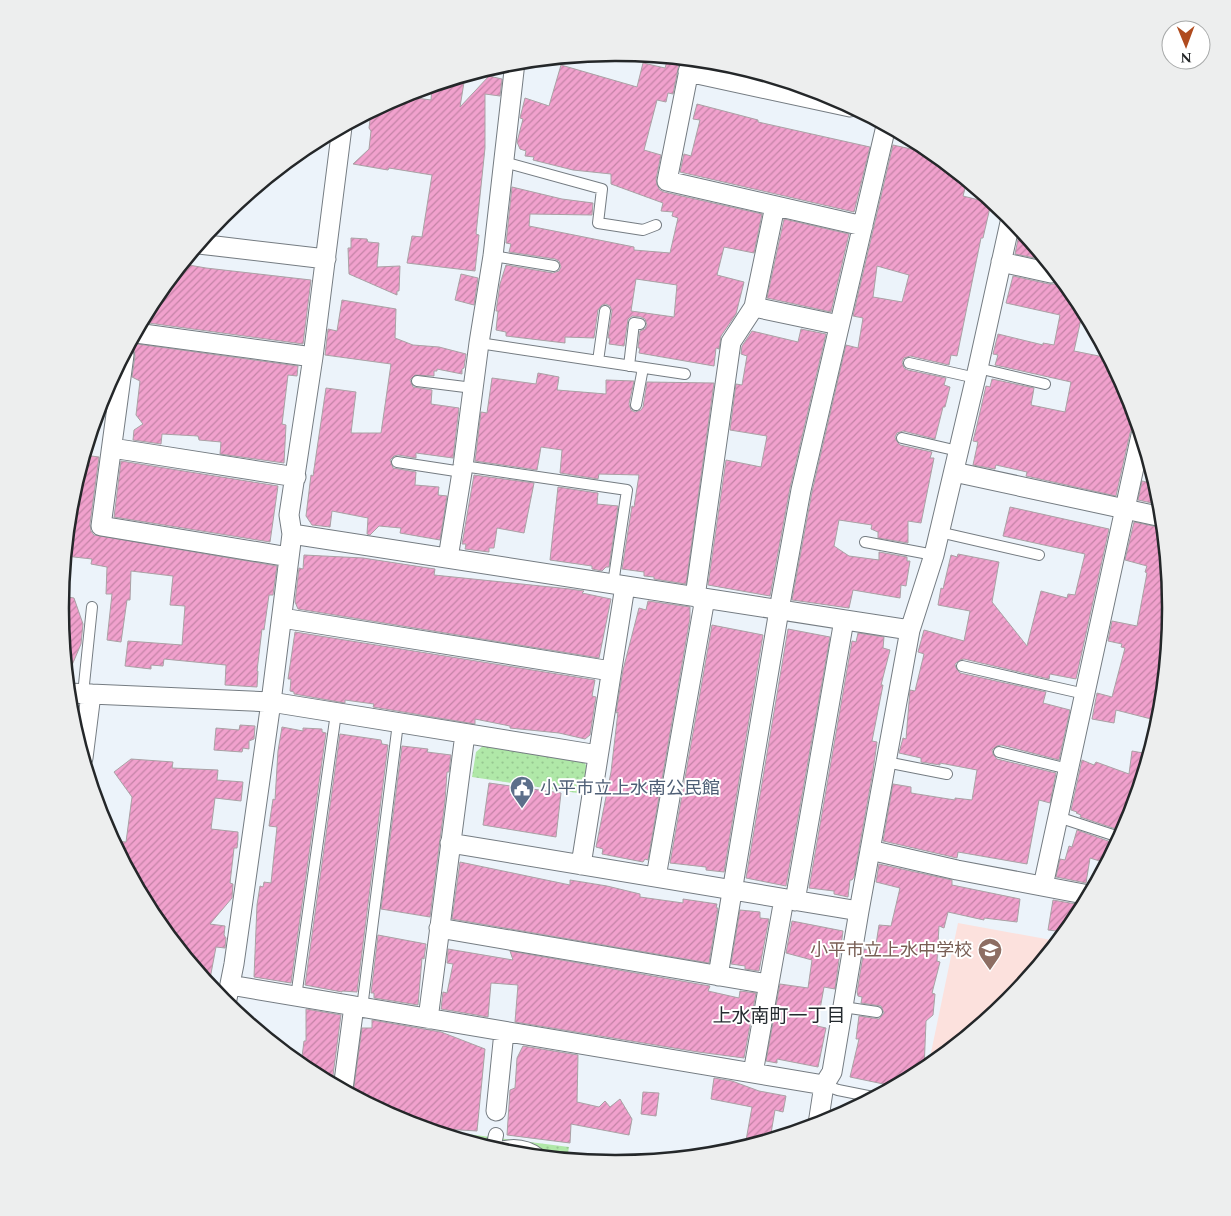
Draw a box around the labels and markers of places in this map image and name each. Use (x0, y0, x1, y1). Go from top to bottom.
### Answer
public building icon: 小平市立上水南公民館 (509, 775, 535, 809)
place label: 小平市立上水南公民館 (540, 775, 720, 802)
place label: 小平市立上水中学校 (810, 937, 972, 964)
school or university icon: 小平市立上水中学校 (977, 937, 1003, 971)

